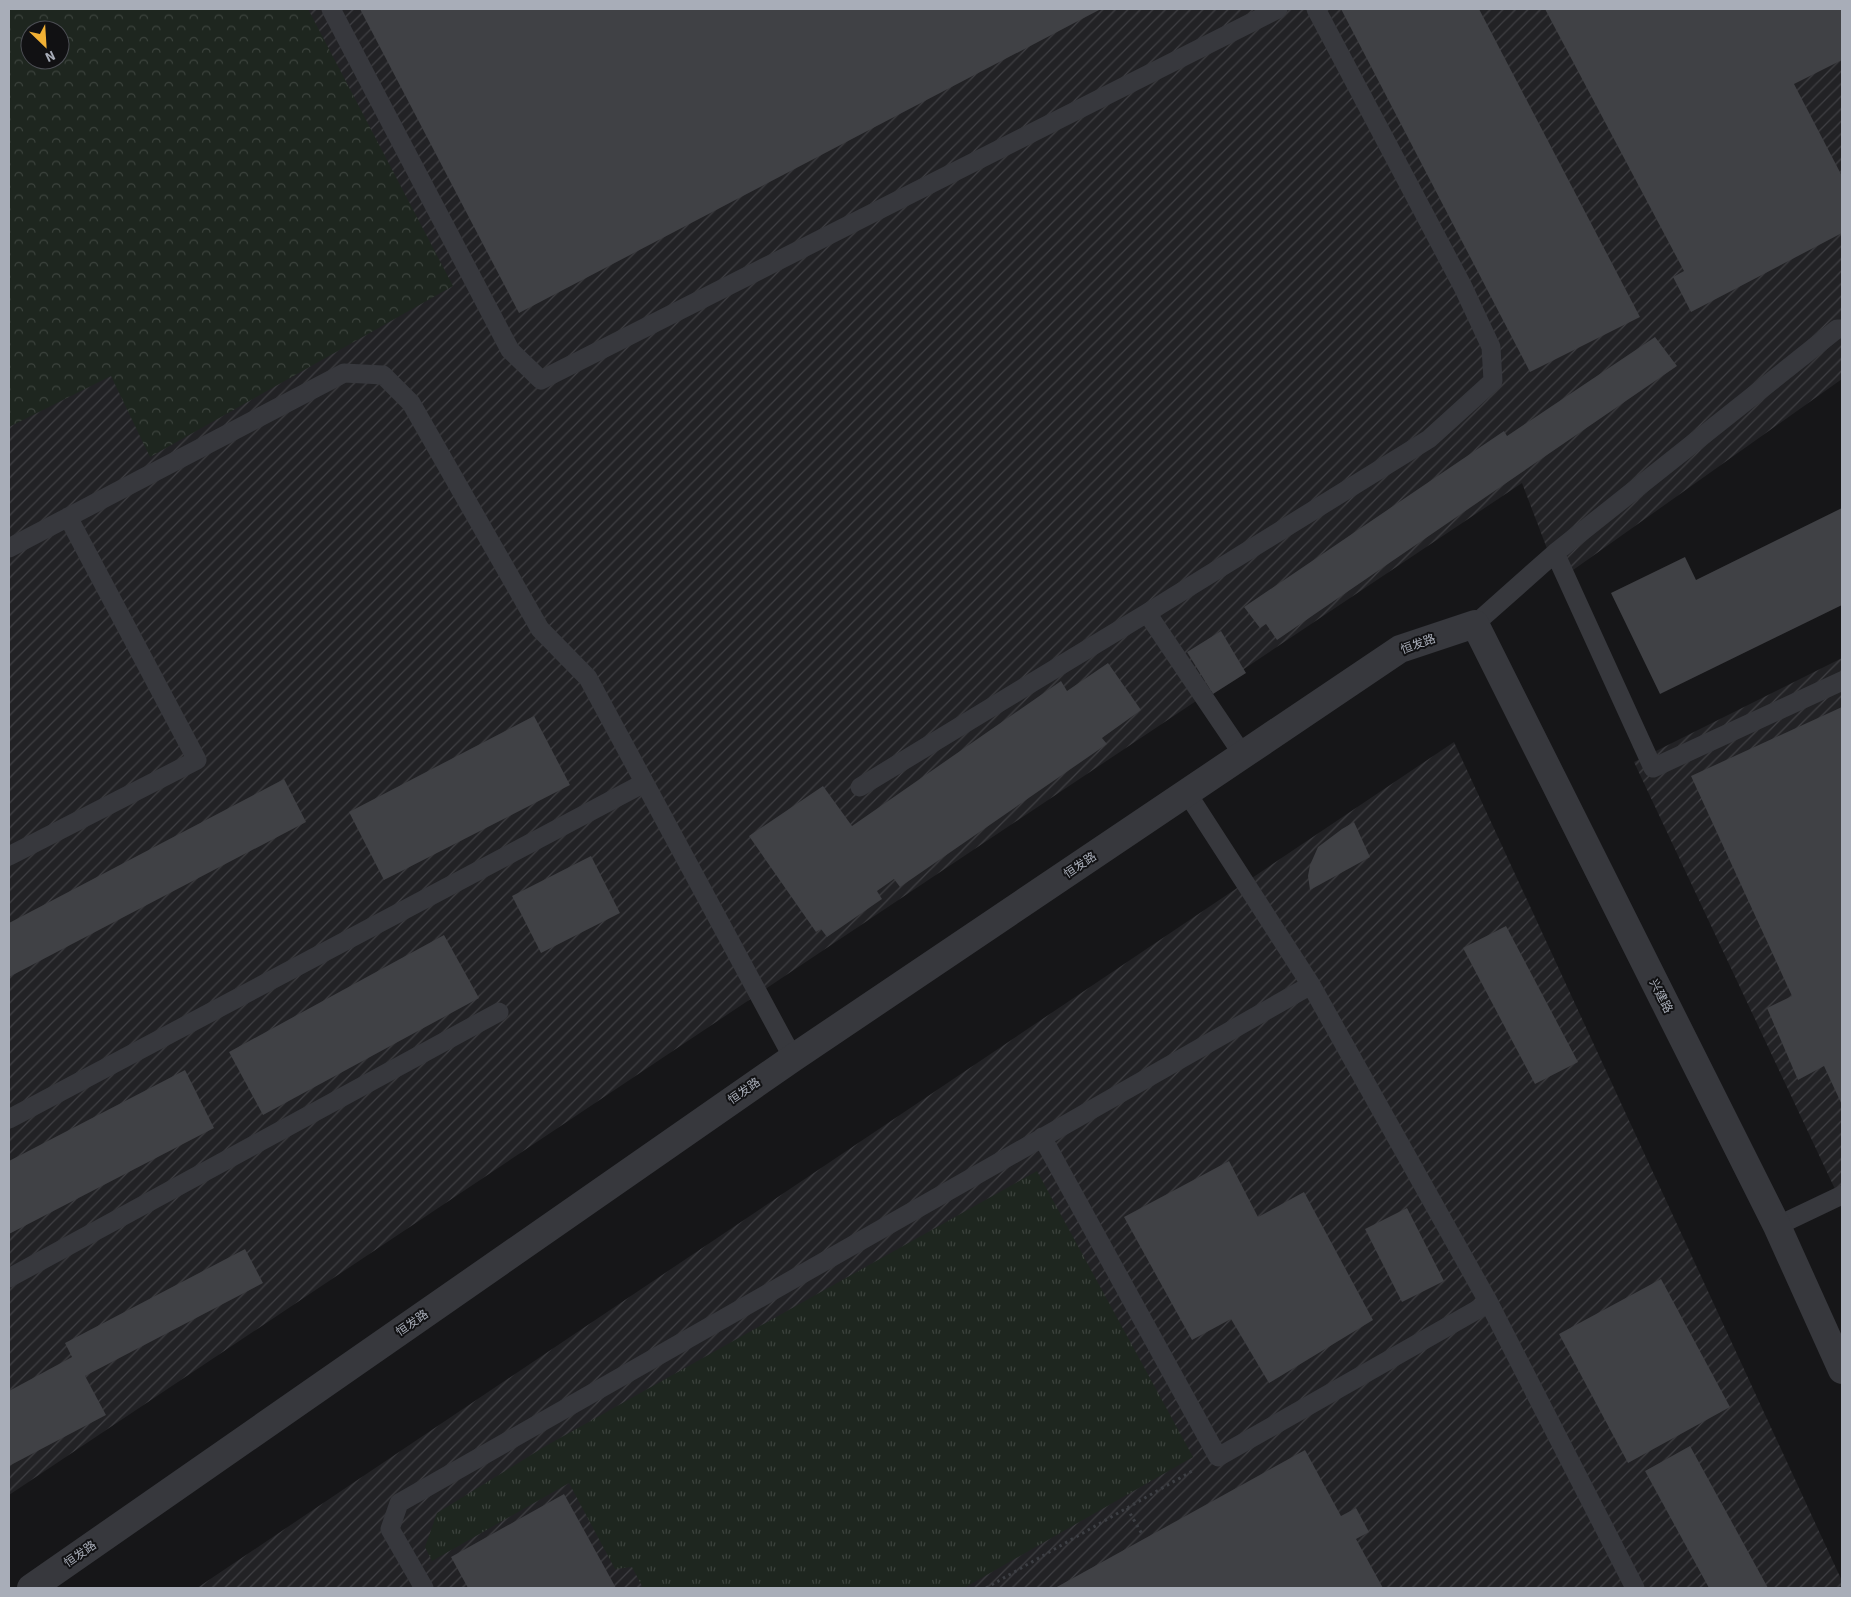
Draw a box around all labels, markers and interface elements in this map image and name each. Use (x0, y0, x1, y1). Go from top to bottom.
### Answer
north arrow (20, 20, 70, 70)
text: N (42, 45, 59, 67)
street label: 恒发路 (1398, 630, 1438, 659)
street label: 恒发路 (1061, 848, 1100, 883)
street label: 兴建路 (1645, 976, 1676, 1016)
street label: 恒发路 (725, 1074, 764, 1109)
street label: 恒发路 (393, 1306, 432, 1341)
street label: 恒发路 (61, 1537, 100, 1572)

